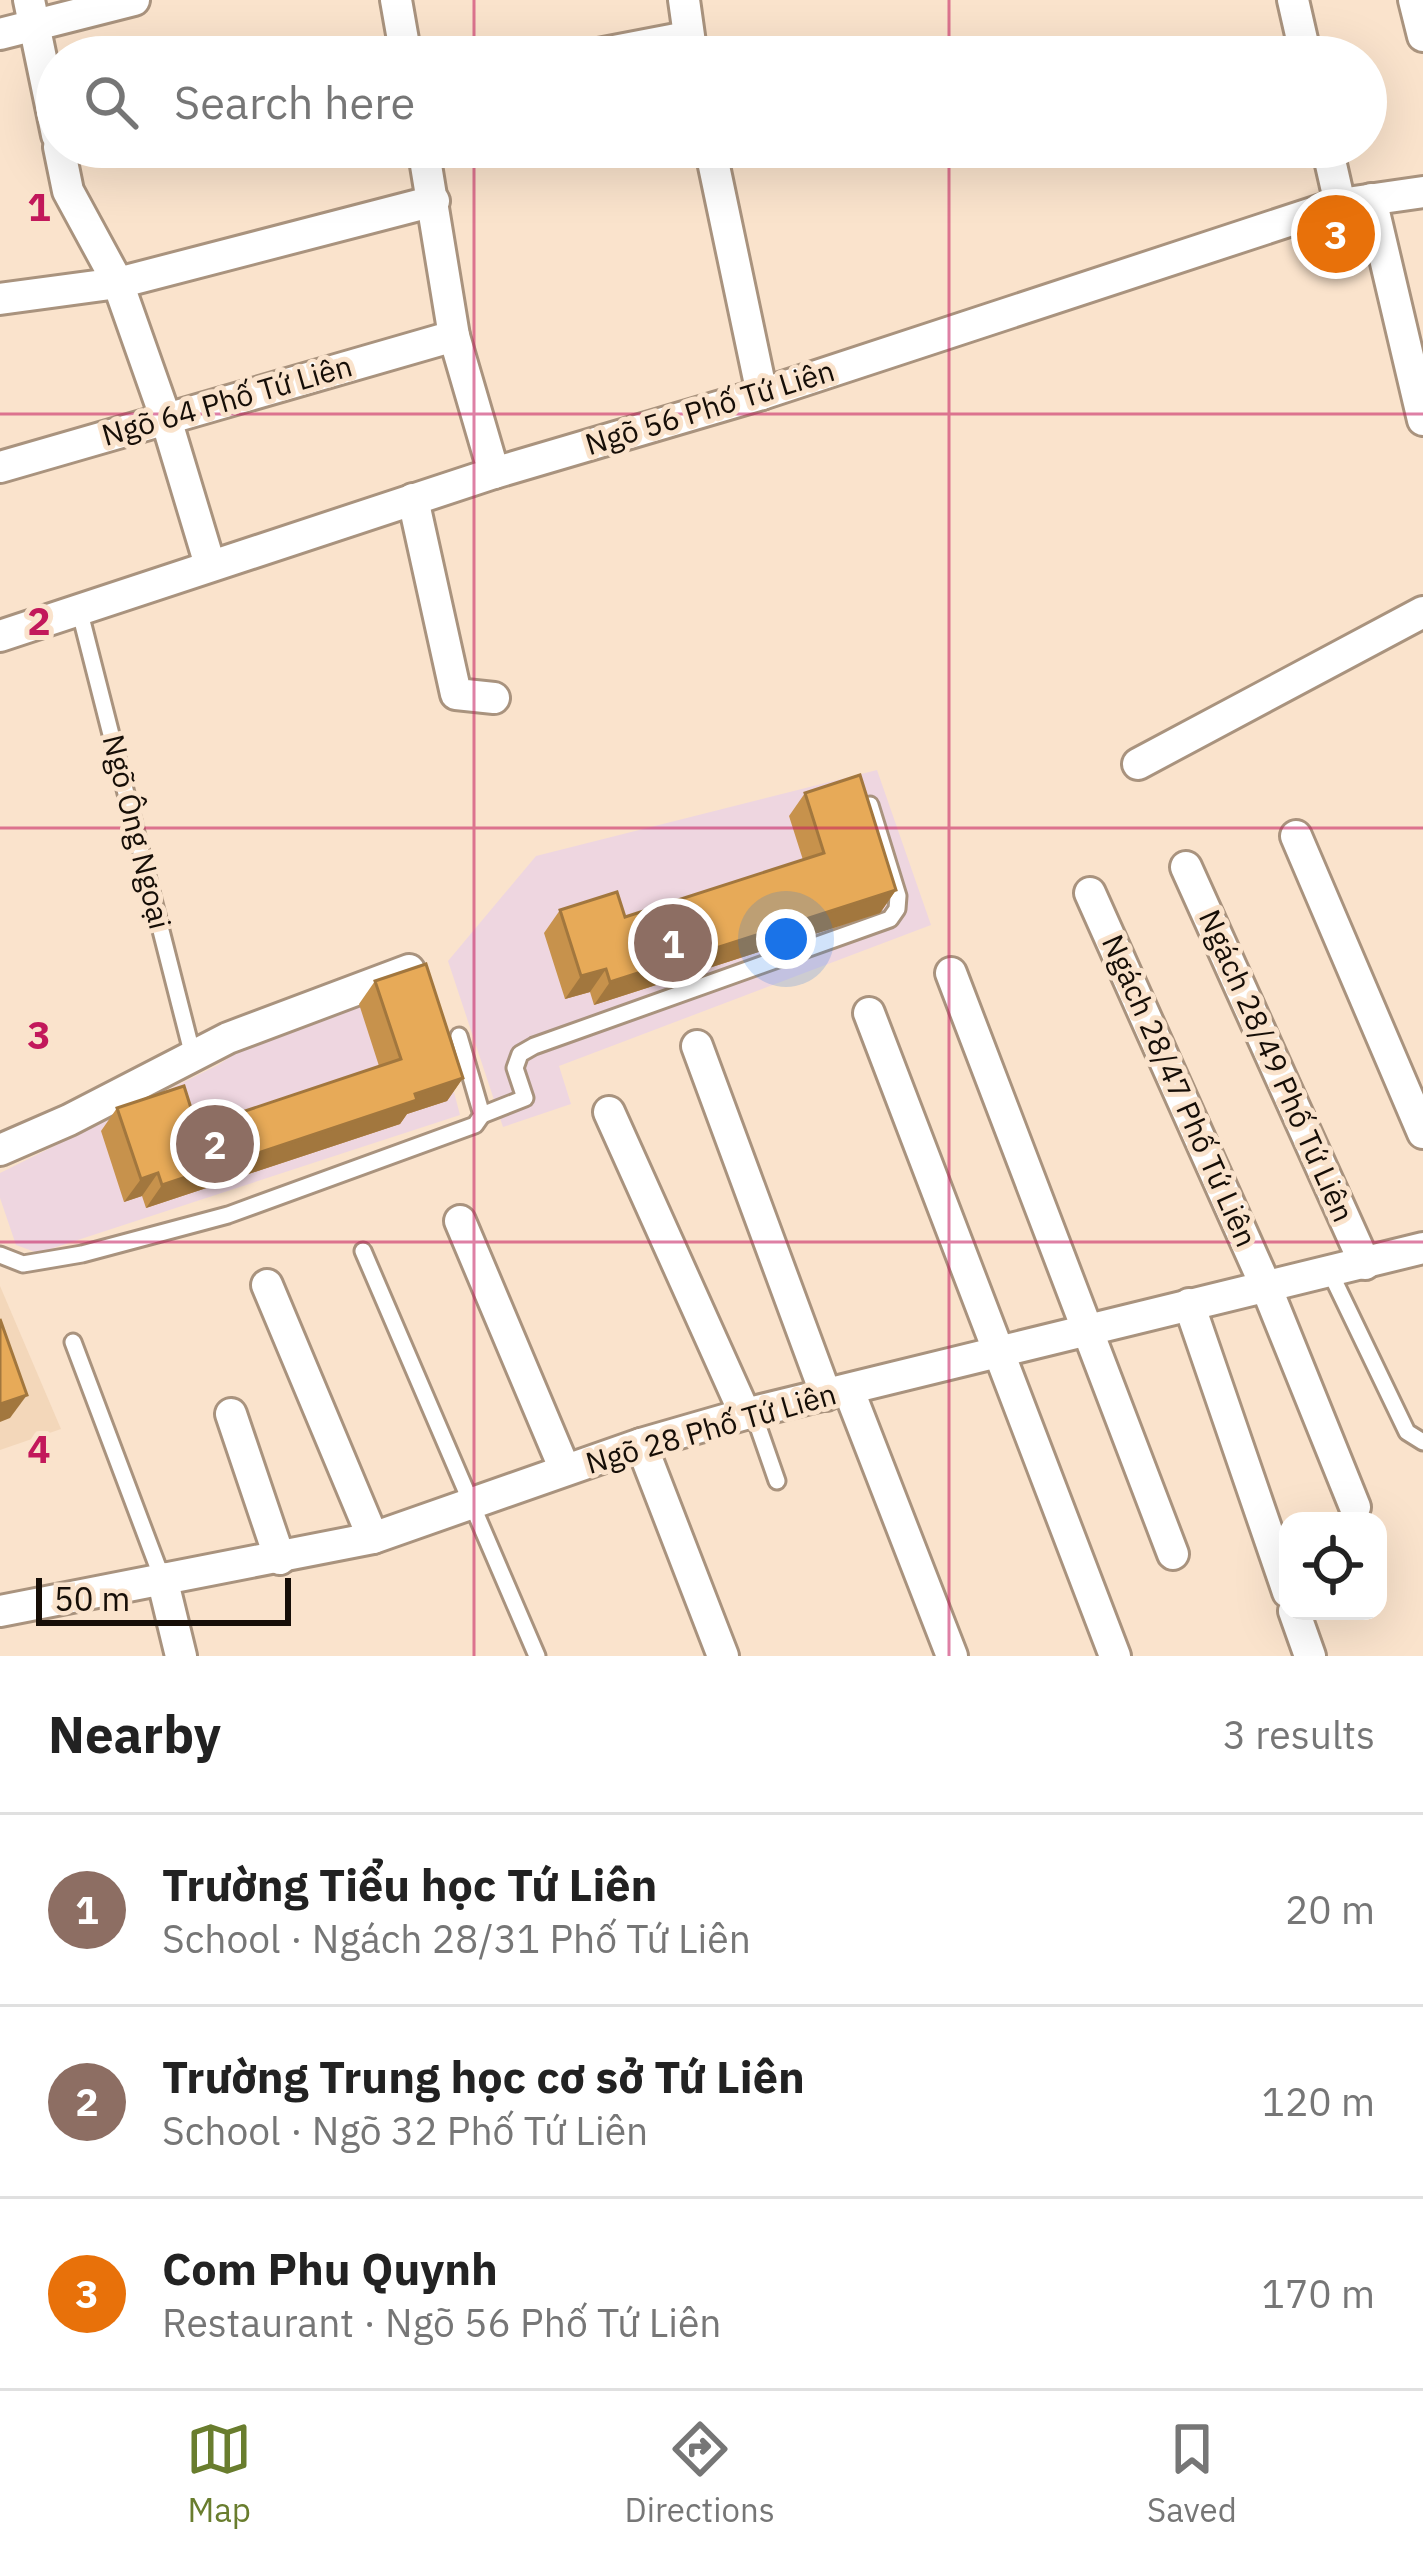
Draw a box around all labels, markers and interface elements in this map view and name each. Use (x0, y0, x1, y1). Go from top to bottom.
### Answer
search box (36, 36, 1387, 168)
icon: search (78, 69, 144, 135)
text: Search here (174, 73, 415, 131)
text: 1 (27, 181, 51, 232)
pin: 3 (1297, 189, 1375, 279)
street label: Ngõ 64 Phố Tứ Liên (97, 345, 356, 454)
street label: Ngõ 56 Phố Tứ Liên (580, 350, 839, 463)
text: 2 (27, 595, 51, 646)
street label: Ngõ Ông Ngoại (94, 730, 180, 933)
pin: 1 (634, 898, 712, 988)
street label: Ngách 28/49 Phố Tứ Liên (1191, 903, 1364, 1228)
your location (756, 909, 816, 969)
street label: Ngách 28/47 Phố Tứ Liên (1094, 928, 1267, 1253)
text: 3 (27, 1009, 51, 1060)
pin: 2 (176, 1099, 254, 1189)
street label: Ngõ 28 Phố Tứ Liên (581, 1373, 840, 1482)
text: 4 (27, 1423, 51, 1474)
map controls (1279, 1512, 1387, 1620)
button: locate (1279, 1512, 1387, 1620)
scale bar (36, 1572, 291, 1625)
text: 50 m (54, 1577, 130, 1620)
text: Nearby (48, 1701, 221, 1767)
text: 3 results (1223, 1709, 1375, 1760)
text: Trường Tiểu học Tứ Liên (162, 1855, 657, 1913)
text: 1 (75, 1884, 99, 1935)
text: 20 m (1285, 1884, 1375, 1935)
text: School · Ngách 28/31 Phố Tứ Liên (162, 1913, 751, 1964)
text: Trường Trung học cơ sở Tứ Liên (162, 2047, 805, 2105)
text: 2 (75, 2076, 99, 2127)
text: 120 m (1262, 2076, 1375, 2127)
text: School · Ngõ 32 Phố Tứ Liên (162, 2105, 648, 2156)
text: Com Phu Quynh (162, 2239, 498, 2297)
text: 3 (75, 2268, 99, 2319)
text: 170 m (1262, 2268, 1375, 2319)
text: Restaurant · Ngõ 56 Phố Tứ Liên (162, 2297, 722, 2348)
tab: Map (186, 2416, 252, 2531)
tab: Directions (625, 2416, 775, 2531)
tab: Saved (1147, 2416, 1237, 2531)

